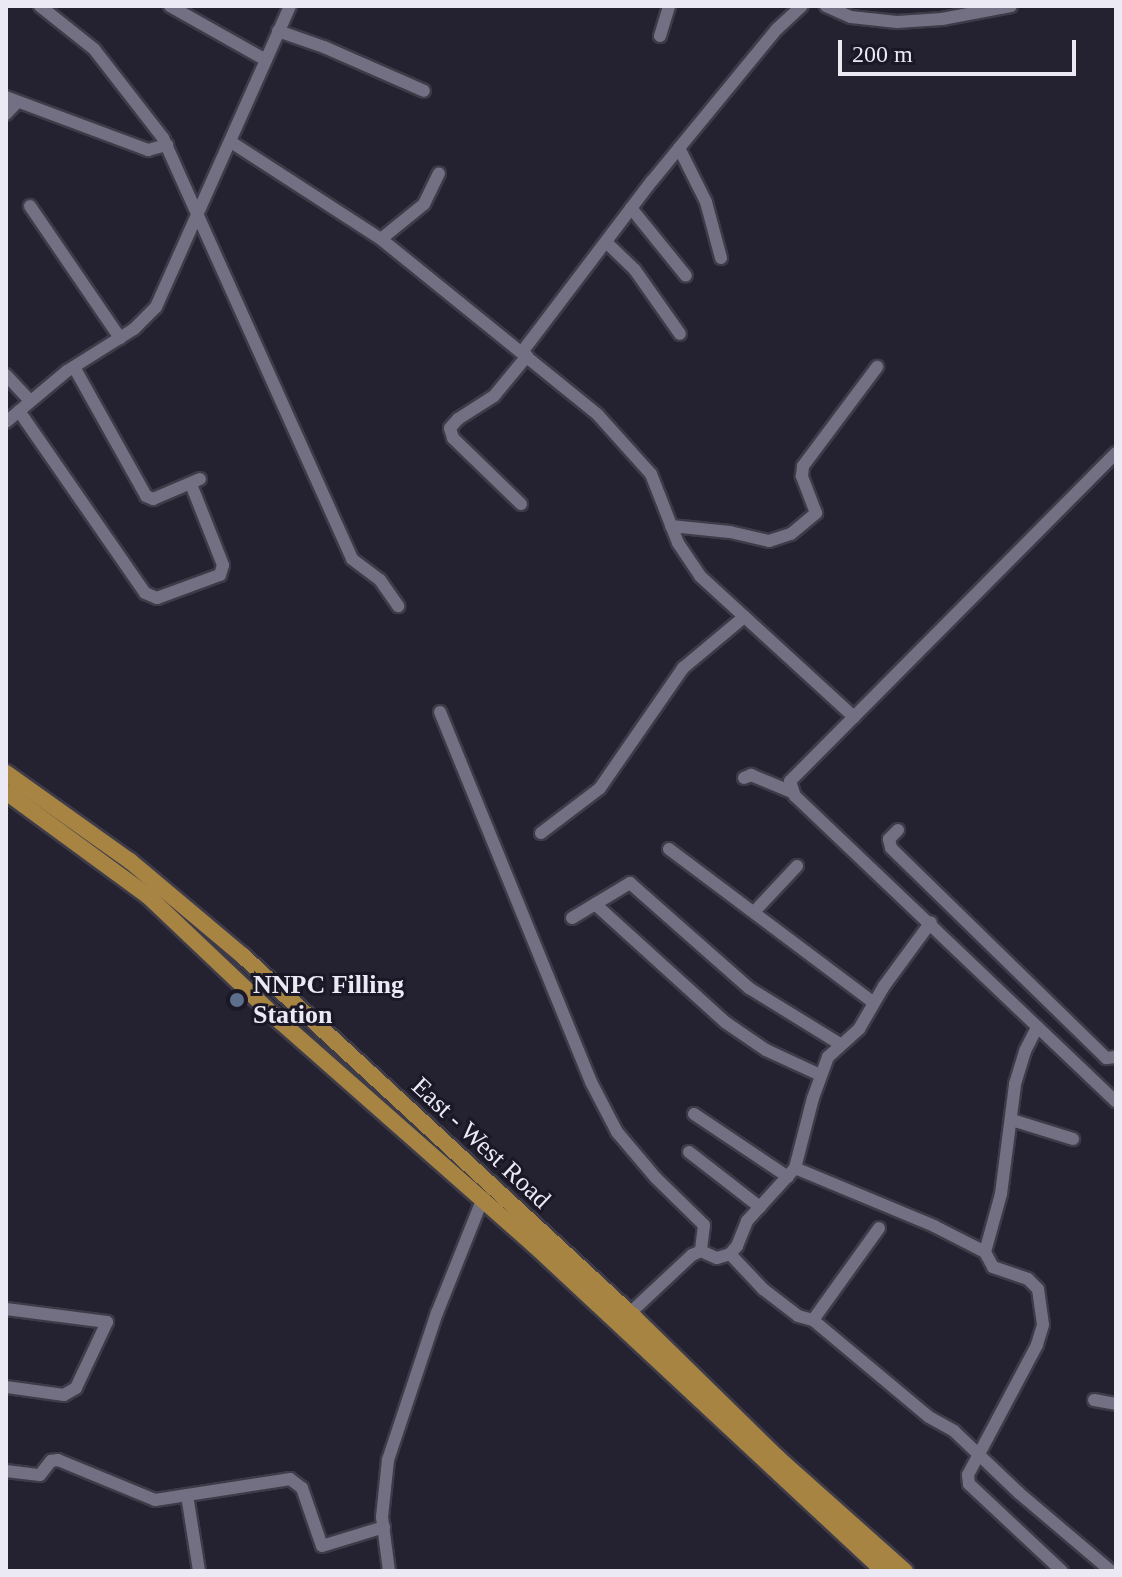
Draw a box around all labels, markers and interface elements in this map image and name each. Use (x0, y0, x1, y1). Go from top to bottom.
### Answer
scale bar (842, 24, 1080, 74)
text: 200 m (852, 41, 913, 67)
place label: NNPC Filling Station (253, 969, 404, 1030)
marker: NNPC Filling Station (228, 991, 246, 1009)
street label: East - West Road (405, 1071, 557, 1215)

